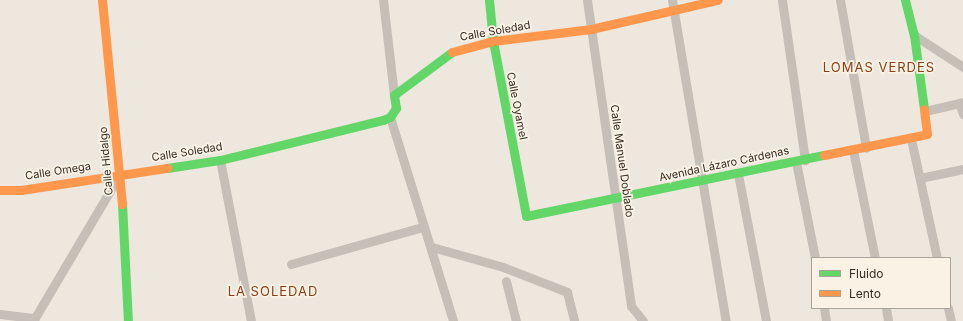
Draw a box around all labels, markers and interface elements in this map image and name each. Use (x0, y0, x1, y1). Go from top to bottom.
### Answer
street label: Calle Soledad (459, 18, 531, 44)
district label: LOMAS VERDES (823, 59, 935, 75)
street label: Calle Oyamel (504, 71, 530, 141)
street label: Calle Manuel Doblado (608, 104, 636, 218)
street label: Calle Hidalgo (96, 126, 116, 196)
street label: Calle Soledad (151, 140, 223, 164)
street label: Avenida Lázaro Cárdenas (658, 144, 790, 184)
street label: Calle Omega (24, 159, 92, 183)
legend (811, 257, 951, 309)
text: Fluido (849, 266, 884, 281)
district label: LA SOLEDAD (228, 283, 318, 299)
text: Lento (849, 286, 881, 301)

